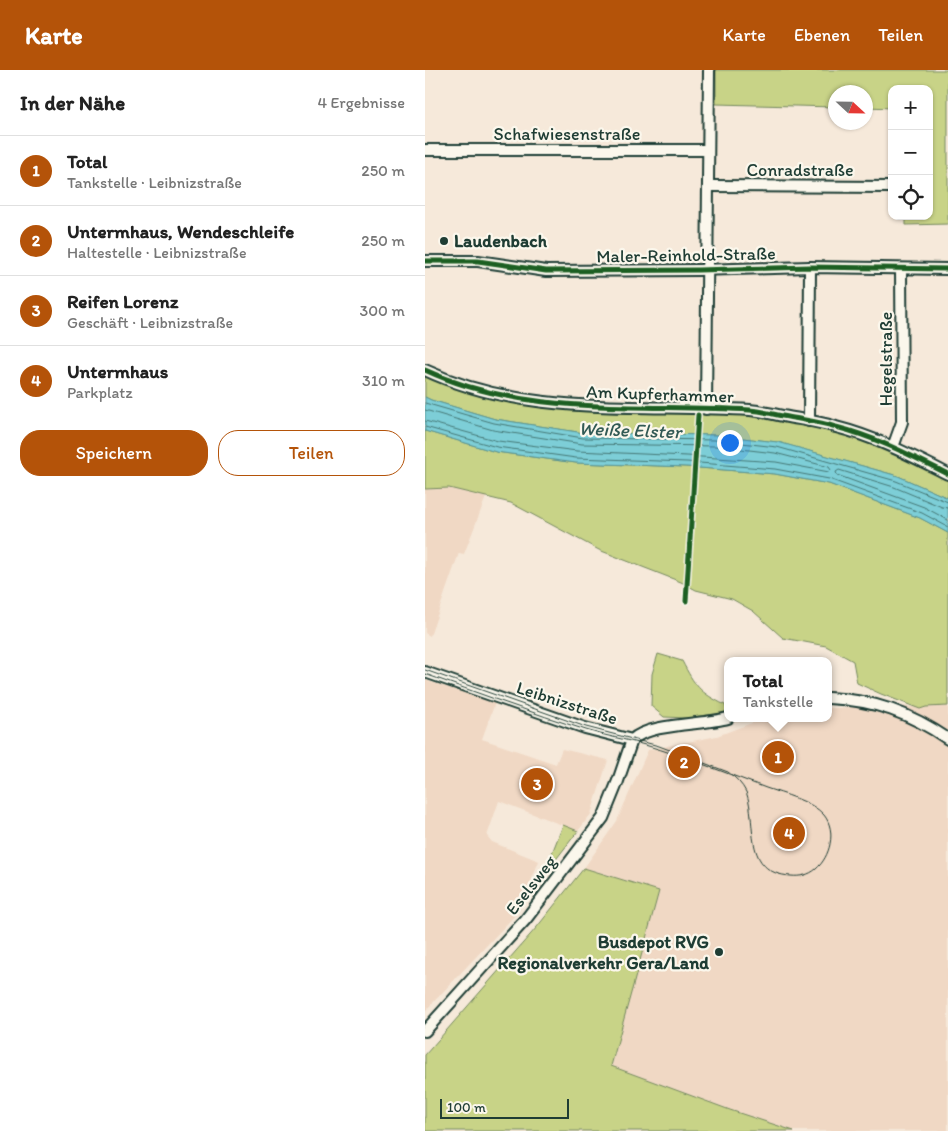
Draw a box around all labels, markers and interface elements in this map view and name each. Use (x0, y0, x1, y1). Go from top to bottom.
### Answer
text: Karte (25, 21, 83, 50)
text: Karte (723, 24, 766, 46)
text: Ebenen (794, 24, 850, 46)
text: Teilen (878, 24, 923, 46)
north arrow (828, 85, 873, 130)
map controls (888, 85, 933, 220)
button: + (888, 85, 933, 130)
text: In der Nähe (20, 90, 125, 115)
text: 4 Ergebnisse (317, 93, 405, 112)
street label: Schafwiesenstraße (494, 123, 640, 145)
button: − (888, 130, 933, 175)
text: Total (67, 150, 107, 173)
street label: Conradstraße (746, 159, 854, 181)
text: 1 (32, 161, 40, 180)
text: 250 m (361, 161, 405, 180)
text: Tankstelle · Leibnizstraße (67, 173, 242, 192)
button: locate (888, 175, 933, 220)
text: Untermhaus, Wendeschleife (67, 220, 294, 243)
place label: Laudenbach (454, 230, 548, 252)
text: 2 (32, 231, 40, 250)
text: 250 m (361, 231, 405, 250)
marker: Laudenbach (438, 235, 450, 247)
street label: Maler-Reinhold-Straße (596, 242, 776, 268)
text: Haltestelle · Leibnizstraße (67, 243, 247, 262)
text: Reifen Lorenz (67, 290, 178, 313)
text: 3 (32, 301, 40, 320)
text: 300 m (360, 301, 405, 320)
street label: Hegelstraße (875, 312, 897, 406)
text: Geschäft · Leibnizstraße (67, 313, 233, 332)
text: Untermhaus (67, 360, 168, 383)
text: 4 (31, 371, 41, 390)
text: 310 m (362, 371, 405, 390)
street label: Am Kupferhammer (586, 380, 734, 408)
text: Parkplatz (67, 383, 133, 402)
water label: Weiße Elster (578, 417, 684, 443)
button: Speichern (20, 430, 208, 476)
button: Teilen (218, 430, 405, 476)
your location (717, 430, 743, 456)
popup (724, 657, 832, 722)
text: Total (743, 669, 783, 692)
street label: Leibnizstraße (514, 676, 620, 730)
text: Tankstelle (743, 692, 813, 711)
pin: 1 (762, 738, 794, 776)
pin: 2 (668, 743, 700, 781)
pin: 3 (521, 765, 553, 803)
pin: 4 (773, 814, 805, 852)
street label: Eselsweg (501, 850, 562, 919)
place label: Busdepot RVG Regionalverkehr Gera/Land (498, 931, 709, 974)
marker: Busdepot RVG Regionalverkehr Gera/Land (713, 946, 725, 958)
scale bar (440, 1096, 569, 1119)
text: 100 m (447, 1099, 486, 1116)

